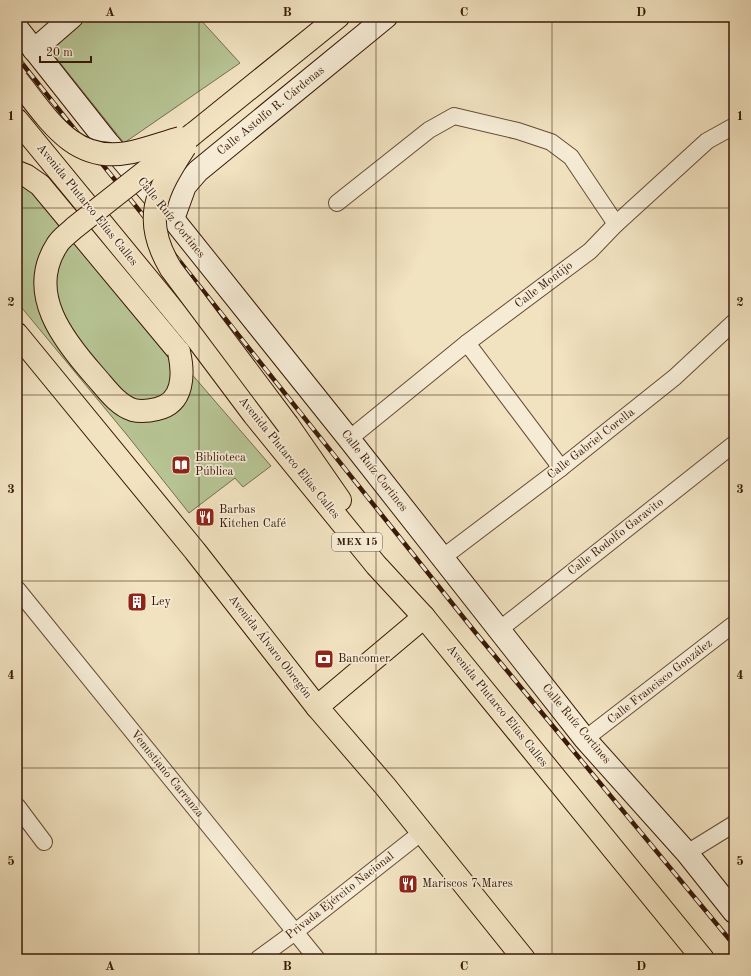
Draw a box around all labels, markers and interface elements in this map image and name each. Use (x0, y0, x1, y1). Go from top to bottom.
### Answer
text: A (105, 6, 115, 19)
text: B (282, 6, 292, 19)
text: C (460, 6, 468, 19)
text: D (636, 6, 646, 19)
scale bar (40, 38, 91, 64)
text: 20 m (46, 47, 73, 59)
street label: Calle Astolfo R. Cárdenas (215, 64, 327, 158)
text: 1 (7, 110, 15, 123)
text: 1 (736, 110, 744, 123)
street label: Avenida Plutarco Elías Calles (34, 142, 140, 268)
street label: Calle Ruíz Cortines (135, 175, 207, 261)
street label: Calle Montijo (513, 259, 575, 311)
text: 2 (7, 296, 15, 309)
text: 2 (736, 296, 744, 309)
street label: Avenida Plutarco Elías Calles (236, 395, 342, 521)
street label: Calle Gabriel Corella (545, 406, 637, 482)
street label: Calle Ruíz Cortines (339, 428, 409, 514)
place label: Biblioteca Pública (195, 452, 246, 478)
library icon: Biblioteca Pública (170, 454, 192, 476)
text: 3 (7, 483, 15, 496)
text: 3 (736, 483, 744, 496)
street label: Calle Rodolfo Garavito (566, 496, 666, 578)
place label: Barbas Kitchen Café (219, 504, 287, 530)
restaurant icon: Barbas Kitchen Café (194, 506, 216, 528)
road number: MEX 15 (332, 533, 382, 551)
building icon: Ley (126, 591, 148, 613)
street label: Avenida Álvaro Obregón (226, 591, 317, 701)
place label: Ley (151, 596, 172, 608)
street label: Calle Francisco González (605, 637, 715, 727)
street label: Avenida Plutarco Elías Calles (444, 643, 550, 769)
bank icon: Bancomer (313, 648, 335, 670)
place label: Bancomer (338, 653, 390, 665)
text: 4 (7, 669, 15, 682)
text: 4 (736, 669, 744, 682)
street label: Calle Ruíz Cortines (539, 682, 613, 766)
street label: Venustiano Carranza (128, 728, 206, 820)
street label: Privada Ejército Nacional (284, 850, 396, 942)
text: 5 (7, 855, 15, 868)
text: 5 (736, 855, 744, 868)
restaurant icon: Mariscos 7 Mares (397, 873, 419, 895)
place label: Mariscos 7 Mares (422, 878, 513, 890)
text: A (105, 960, 115, 973)
text: B (282, 960, 292, 973)
text: C (460, 960, 468, 973)
text: D (636, 960, 646, 973)

